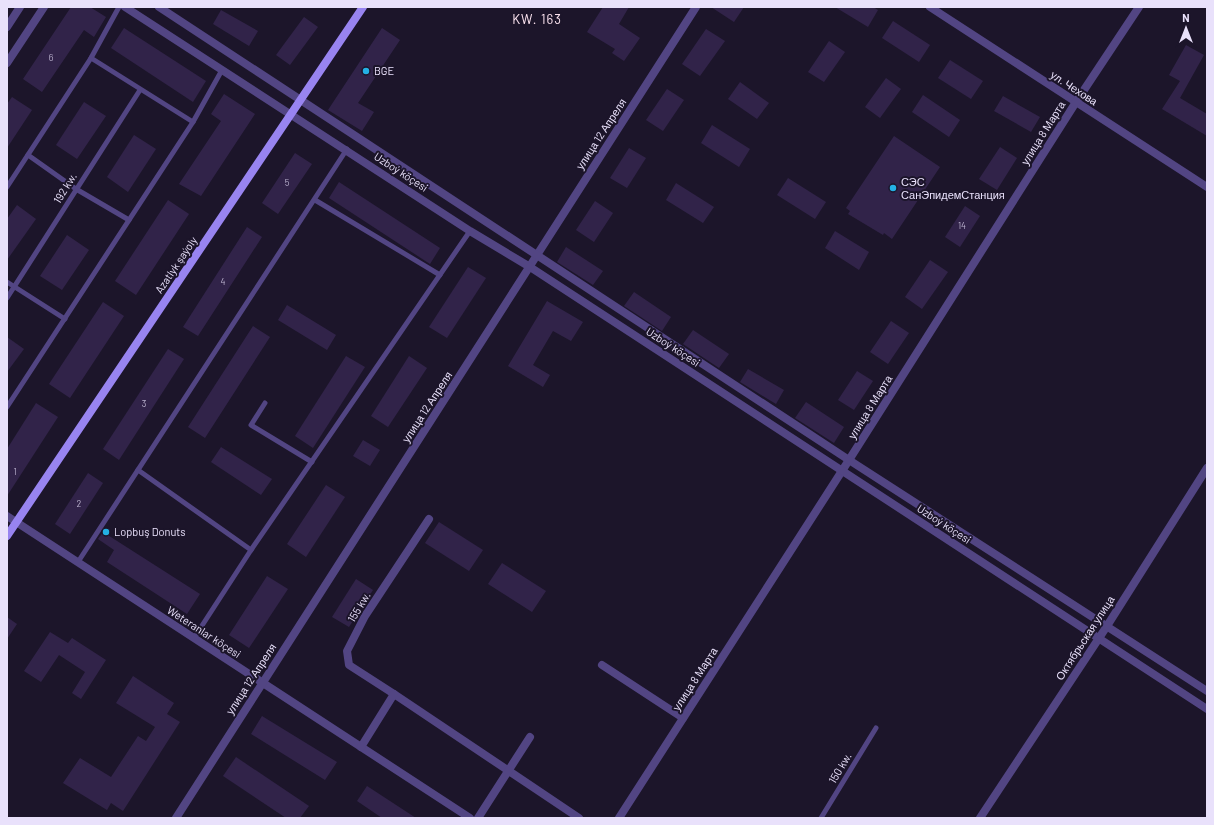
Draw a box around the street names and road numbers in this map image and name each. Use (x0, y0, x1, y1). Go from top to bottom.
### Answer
street label: ул. Чехова (1048, 68, 1101, 108)
street label: улица 12 Апреля (573, 96, 628, 172)
street label: улица 8 Марта (1018, 98, 1068, 167)
street label: Uzboý köçesi (372, 149, 431, 194)
street label: 192 kw. (50, 170, 79, 205)
street label: Azatlyk şaýoly (152, 234, 199, 296)
street label: Uzboý köçesi (644, 324, 703, 369)
street label: улица 12 Апреля (399, 369, 454, 445)
street label: улица 8 Марта (845, 372, 895, 441)
street label: Uzboý köçesi (915, 501, 974, 546)
street label: 155 kw. (344, 589, 373, 624)
street label: Октябрьская улица (1053, 592, 1117, 682)
street label: Weteranlar köçesi (165, 603, 244, 660)
street label: улица 12 Апреля (223, 641, 278, 717)
street label: улица 8 Марта (669, 644, 720, 713)
street label: 150 kw. (825, 750, 854, 786)

